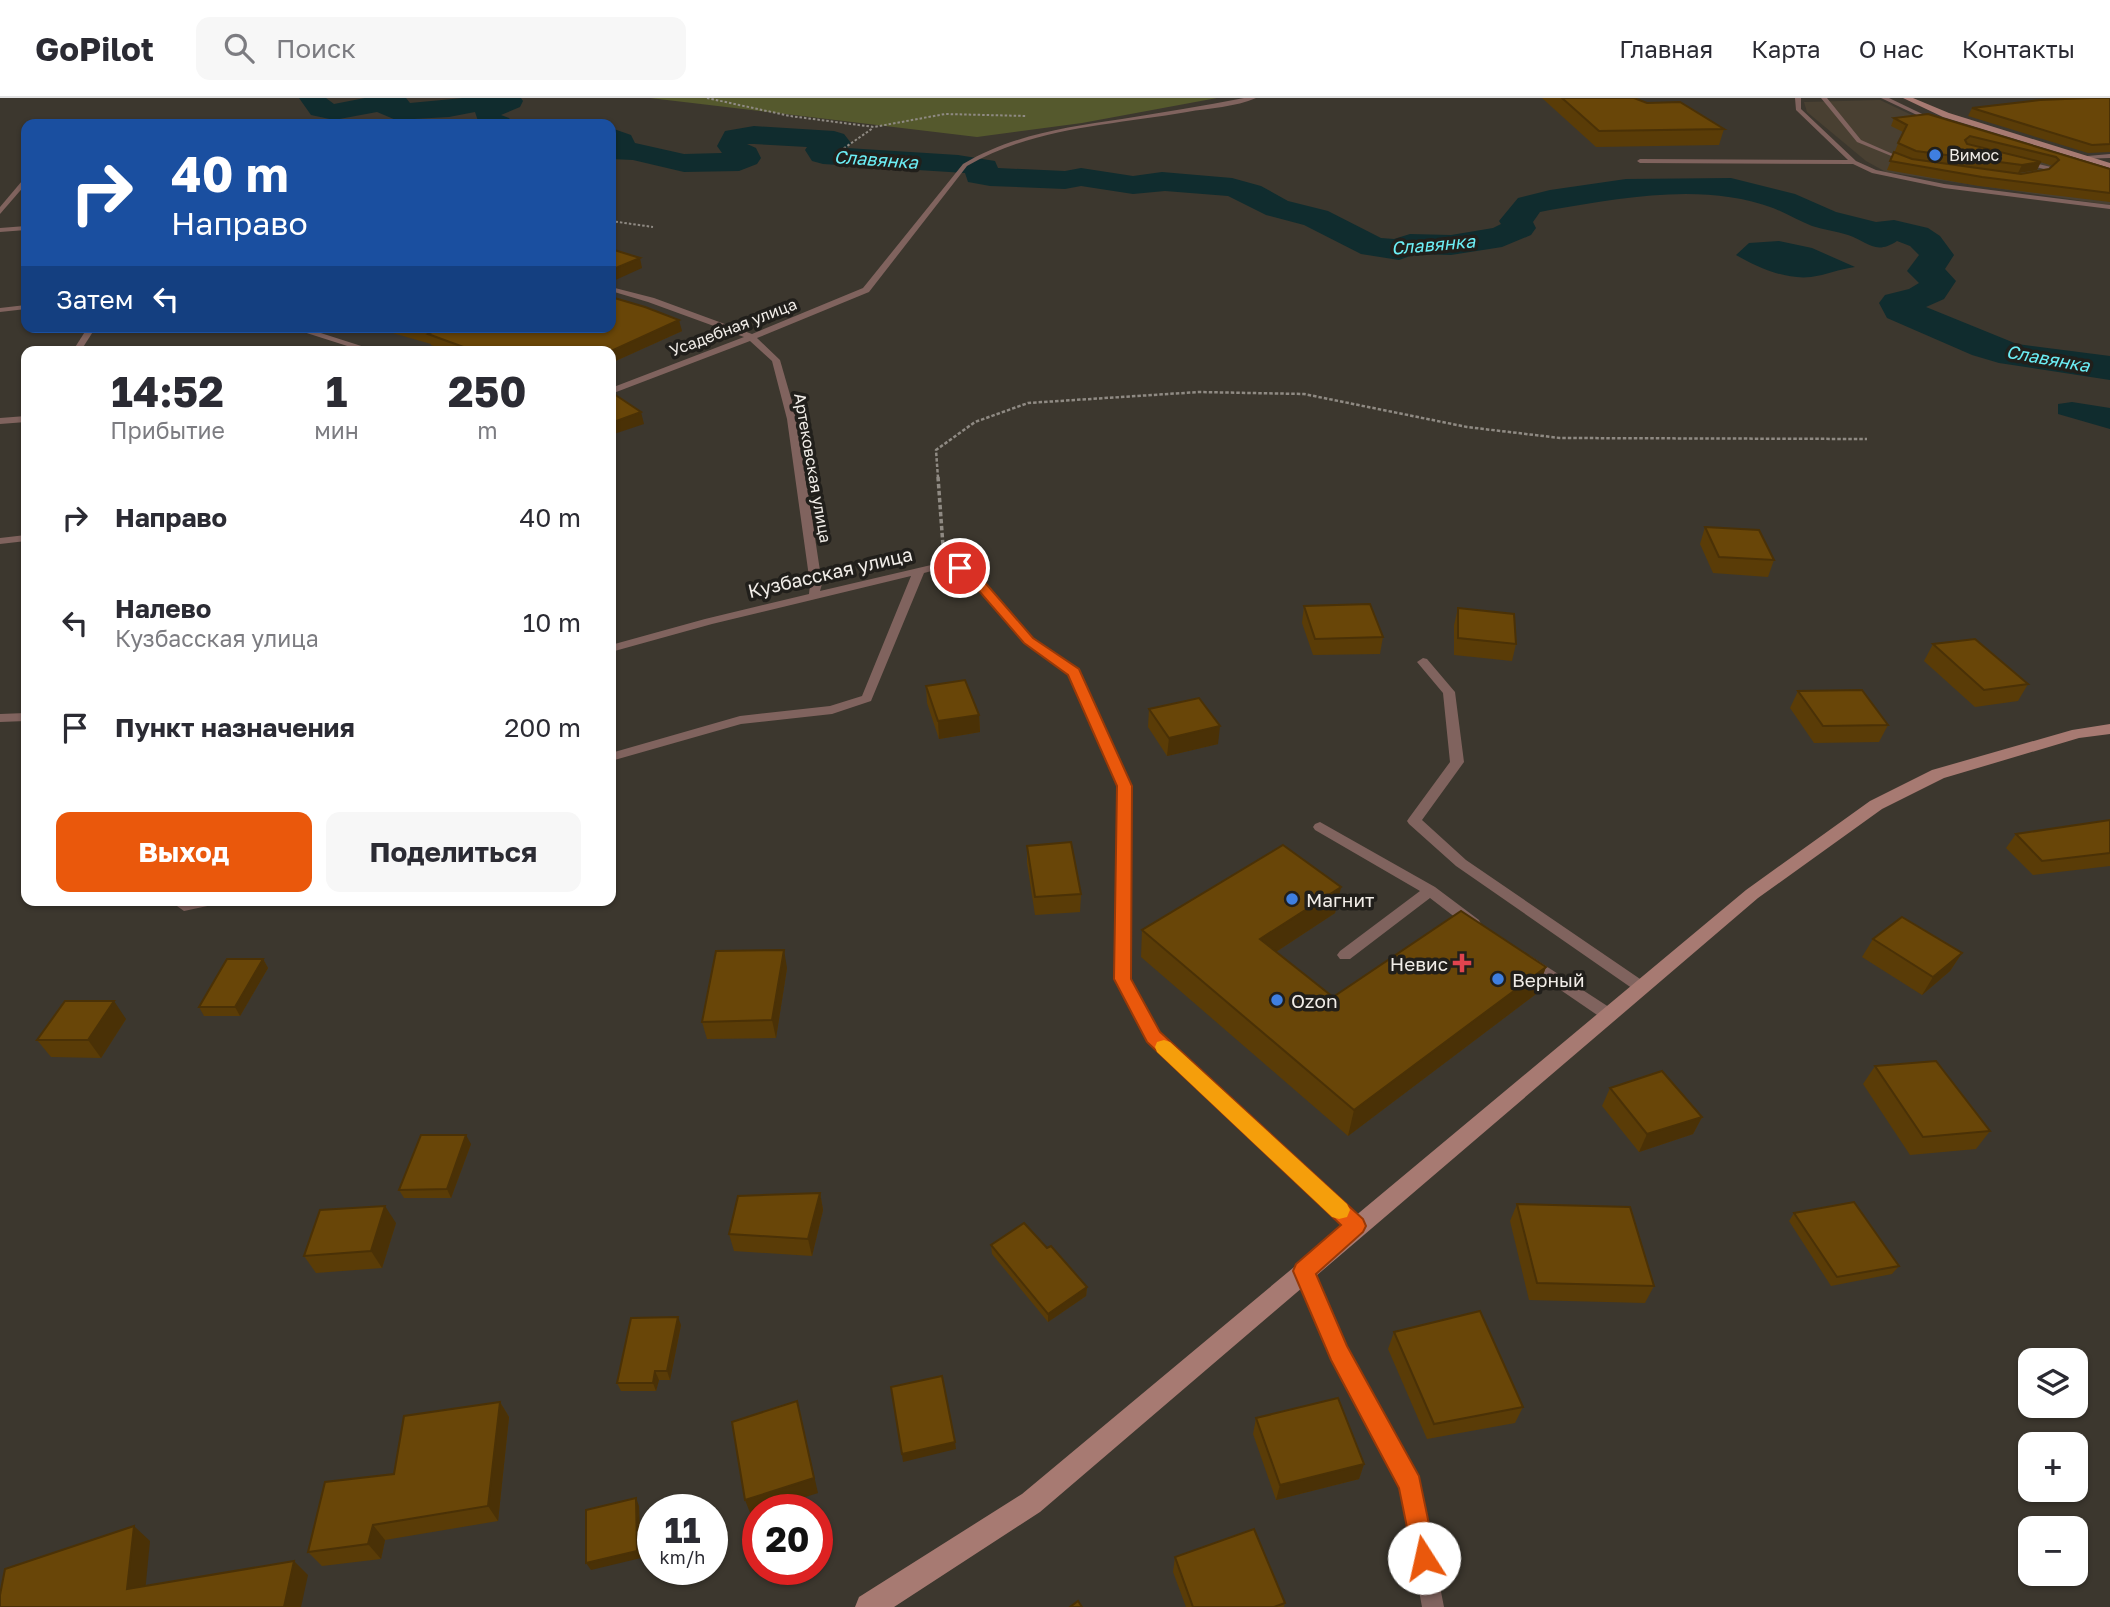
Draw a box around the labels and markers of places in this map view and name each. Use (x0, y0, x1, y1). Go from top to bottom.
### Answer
place label: Вимос (1949, 145, 2000, 165)
marker: Вимос (1927, 147, 1943, 163)
pin (930, 538, 990, 598)
place label: Магнит (1306, 888, 1374, 911)
marker: Магнит (1284, 891, 1300, 907)
place label: Невис (1390, 952, 1448, 975)
marker: Невис (1454, 955, 1470, 971)
place label: Верный (1512, 968, 1585, 991)
marker: Верный (1490, 971, 1506, 987)
place label: Ozon (1291, 989, 1338, 1012)
marker: Ozon (1269, 992, 1285, 1008)

